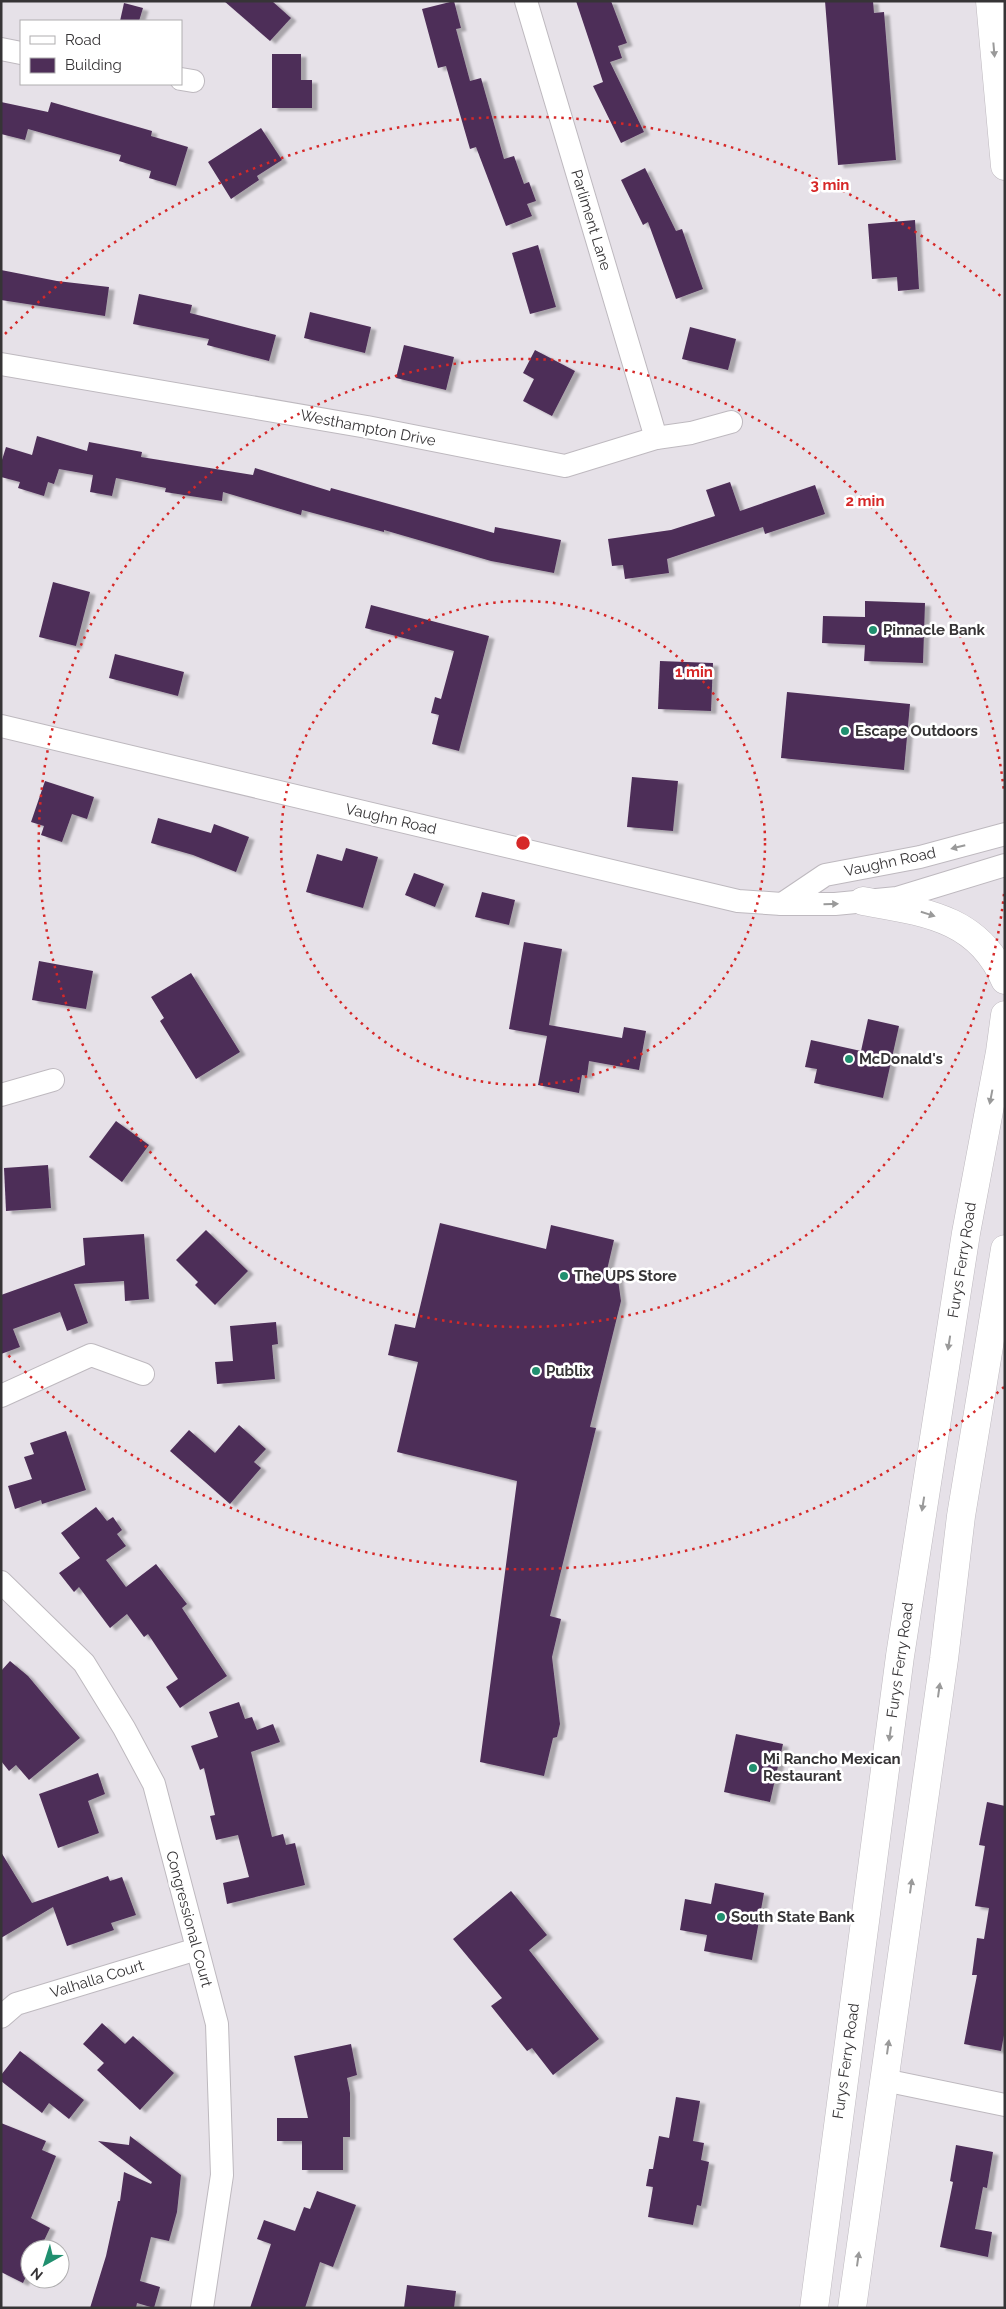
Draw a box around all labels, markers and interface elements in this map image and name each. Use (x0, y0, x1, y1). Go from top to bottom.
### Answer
legend (20, 20, 182, 85)
text: Road (65, 31, 101, 49)
one-way arrow (991, 42, 999, 58)
text: Building (65, 56, 122, 74)
street label: Parliment Lane (567, 167, 615, 273)
text: 3 min (811, 176, 849, 194)
street label: Westhampton Drive (299, 406, 438, 450)
text: 2 min (846, 492, 884, 510)
place label: Pinnacle Bank (883, 621, 986, 639)
marker: Pinnacle Bank (867, 624, 879, 636)
text: 1 min (675, 663, 713, 681)
place label: Escape Outdoors (855, 722, 978, 740)
marker: Escape Outdoors (839, 725, 851, 737)
street label: Vaughn Road (344, 800, 438, 838)
centre of rings (514, 834, 532, 852)
one-way arrow (950, 843, 965, 851)
street label: Vaughn Road (843, 844, 937, 880)
one-way arrow (823, 900, 839, 908)
one-way arrow (920, 911, 935, 919)
place label: McDonald's (859, 1050, 943, 1068)
marker: McDonald's (843, 1053, 855, 1065)
one-way arrow (987, 1090, 995, 1106)
street label: Furys Ferry Road (944, 1201, 980, 1319)
place label: The UPS Store (574, 1267, 677, 1285)
marker: The UPS Store (558, 1270, 570, 1282)
one-way arrow (944, 1336, 952, 1352)
place label: Publix (546, 1362, 591, 1380)
marker: Publix (530, 1365, 542, 1377)
one-way arrow (919, 1496, 927, 1512)
street label: Furys Ferry Road (883, 1601, 917, 1719)
one-way arrow (935, 1682, 943, 1698)
one-way arrow (886, 1726, 894, 1742)
place label: Mi Rancho Mexican Restaurant (763, 1750, 901, 1785)
marker: Mi Rancho Mexican Restaurant (747, 1762, 759, 1774)
street label: Congressional Court (162, 1849, 216, 1989)
one-way arrow (908, 1877, 916, 1893)
place label: South State Bank (731, 1908, 855, 1926)
marker: South State Bank (715, 1911, 727, 1923)
street label: Valhalla Court (48, 1956, 146, 2002)
street label: Furys Ferry Road (829, 2002, 863, 2120)
one-way arrow (885, 2038, 893, 2054)
north arrow (20, 2239, 70, 2289)
one-way arrow (855, 2251, 863, 2267)
text: N (28, 2265, 46, 2284)

